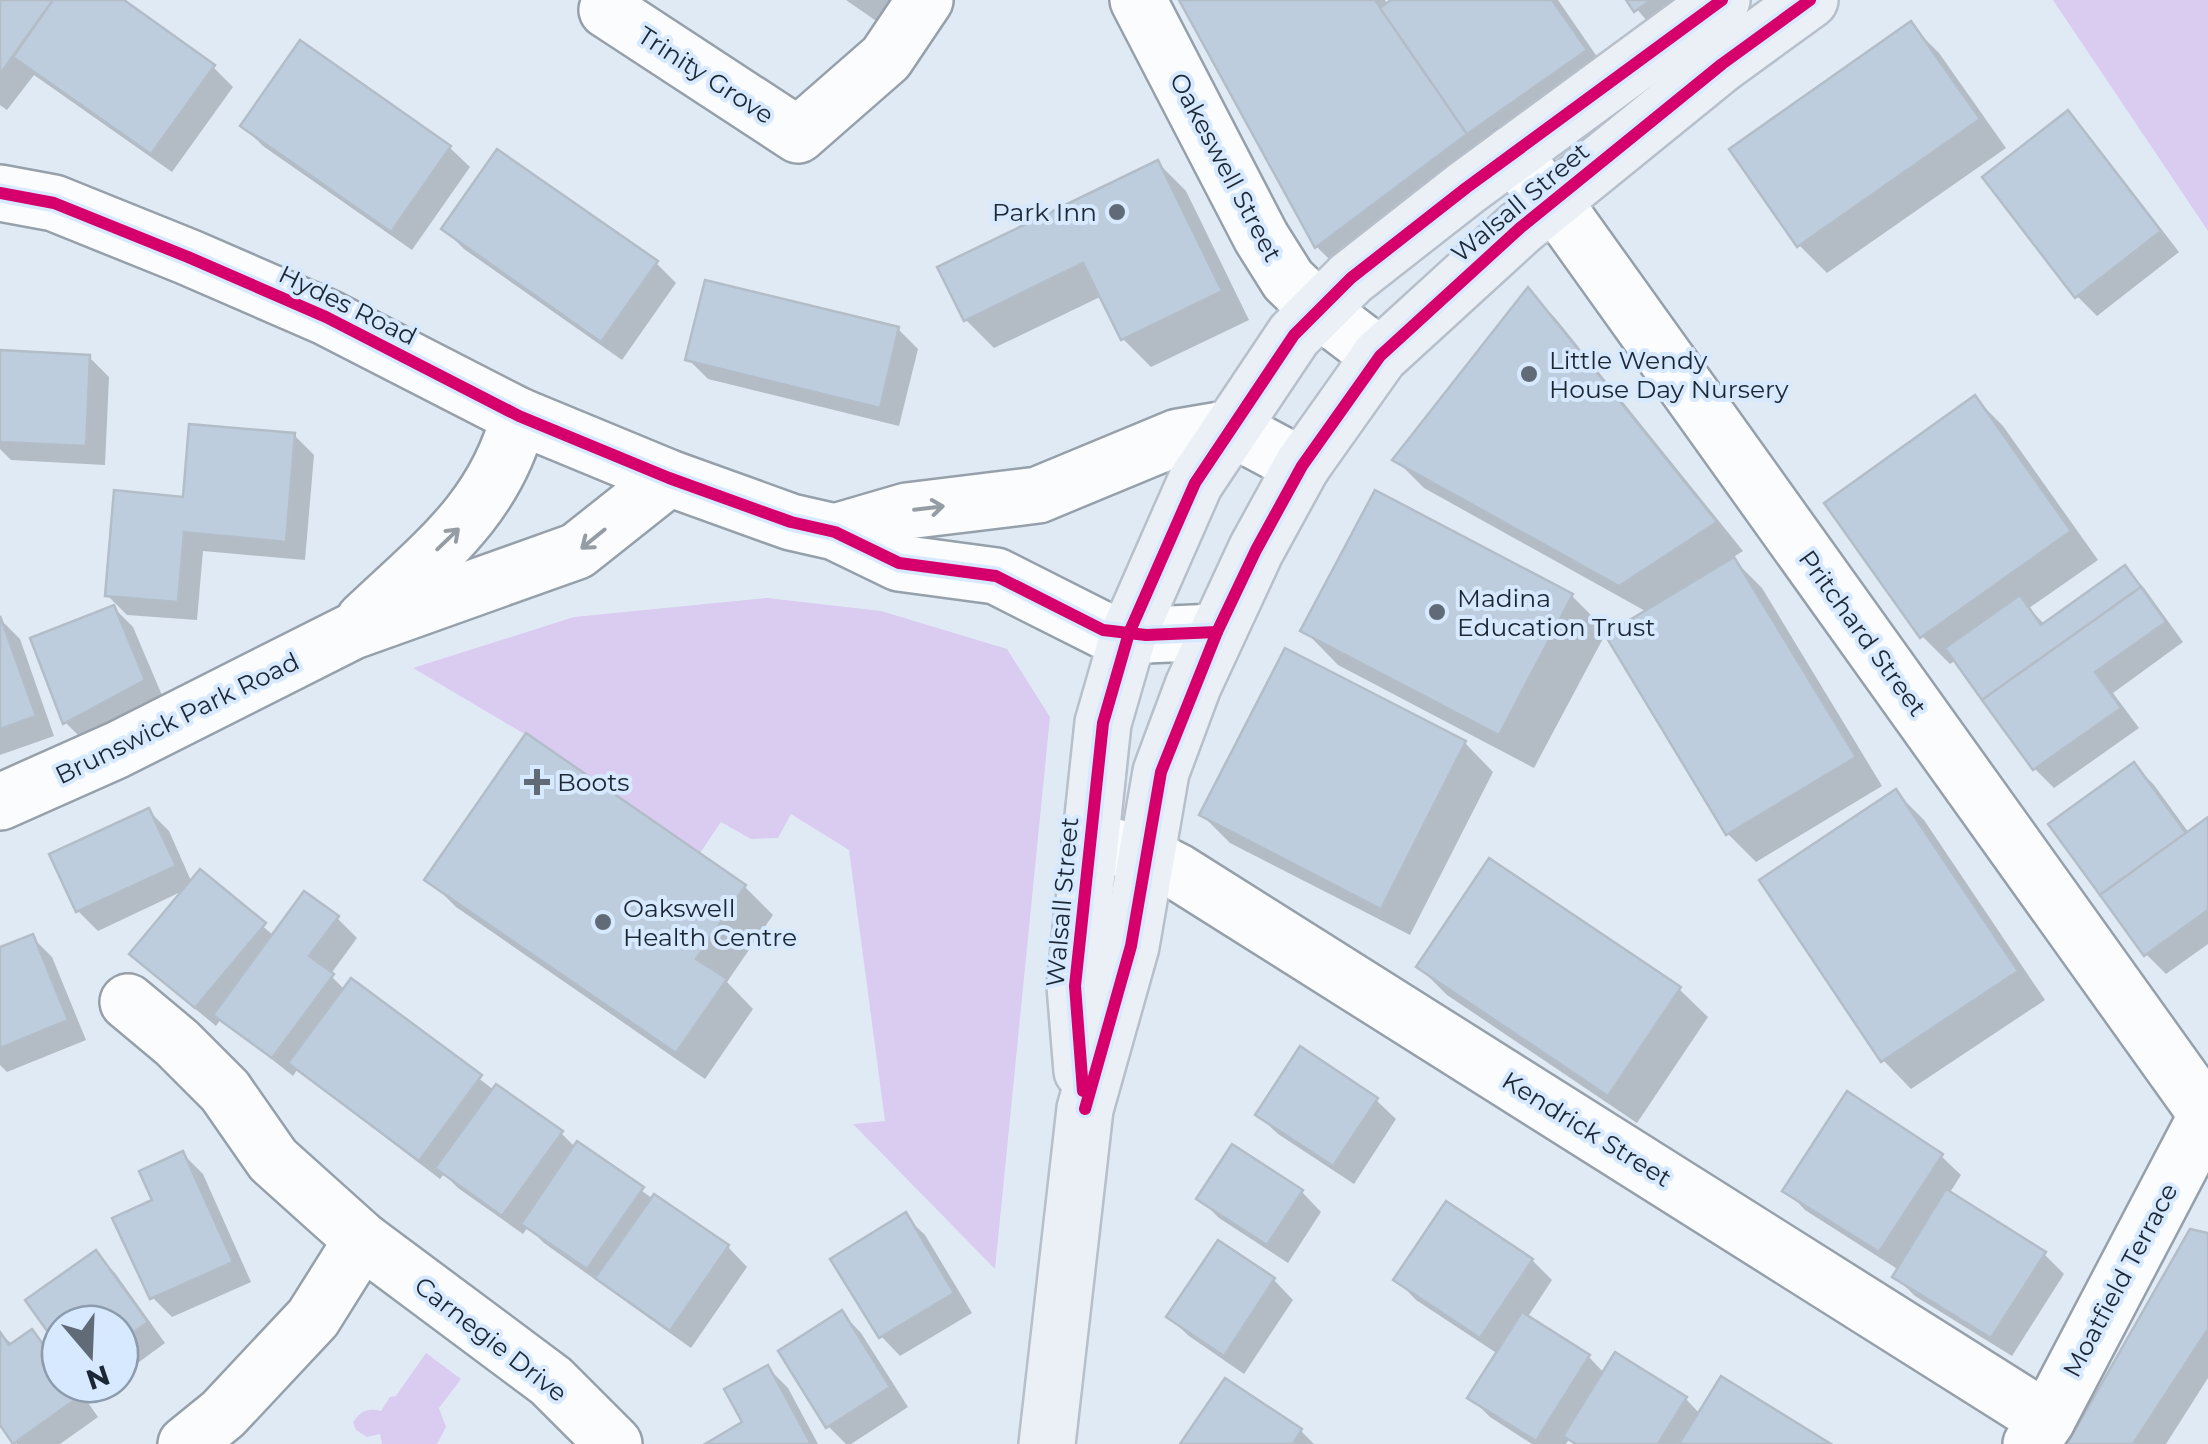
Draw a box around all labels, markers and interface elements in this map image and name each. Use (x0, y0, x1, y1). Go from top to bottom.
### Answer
street label: Trinity Grove (632, 20, 780, 130)
street label: Oakeswell Street (1164, 67, 1288, 267)
street label: Walsall Street (1445, 136, 1595, 268)
place label: Park Inn (992, 197, 1097, 227)
marker: Park Inn (1106, 201, 1128, 223)
street label: Hydes Road (274, 259, 422, 351)
place label: Little Wendy House Day Nursery (1549, 345, 1789, 404)
marker: Little Wendy House Day Nursery (1518, 363, 1540, 385)
one-way arrow (913, 498, 945, 517)
one-way arrow (436, 527, 460, 551)
one-way arrow (580, 528, 606, 550)
street label: Pritchard Street (1793, 544, 1933, 722)
place label: Madina Education Trust (1457, 583, 1655, 642)
marker: Madina Education Trust (1426, 601, 1448, 623)
street label: Brunswick Park Road (50, 646, 304, 790)
place label: Boots (557, 767, 630, 797)
marker: Boots (526, 771, 548, 793)
street label: Walsall Street (1040, 816, 1084, 988)
place label: Oakswell Health Centre (623, 893, 797, 952)
marker: Oakswell Health Centre (592, 911, 614, 933)
street label: Kendrick Street (1497, 1065, 1677, 1193)
street label: Moatfield Terrace (2056, 1178, 2184, 1382)
street label: Carnegie Drive (409, 1270, 573, 1408)
north arrow (40, 1304, 140, 1404)
text: N (82, 1358, 114, 1397)

